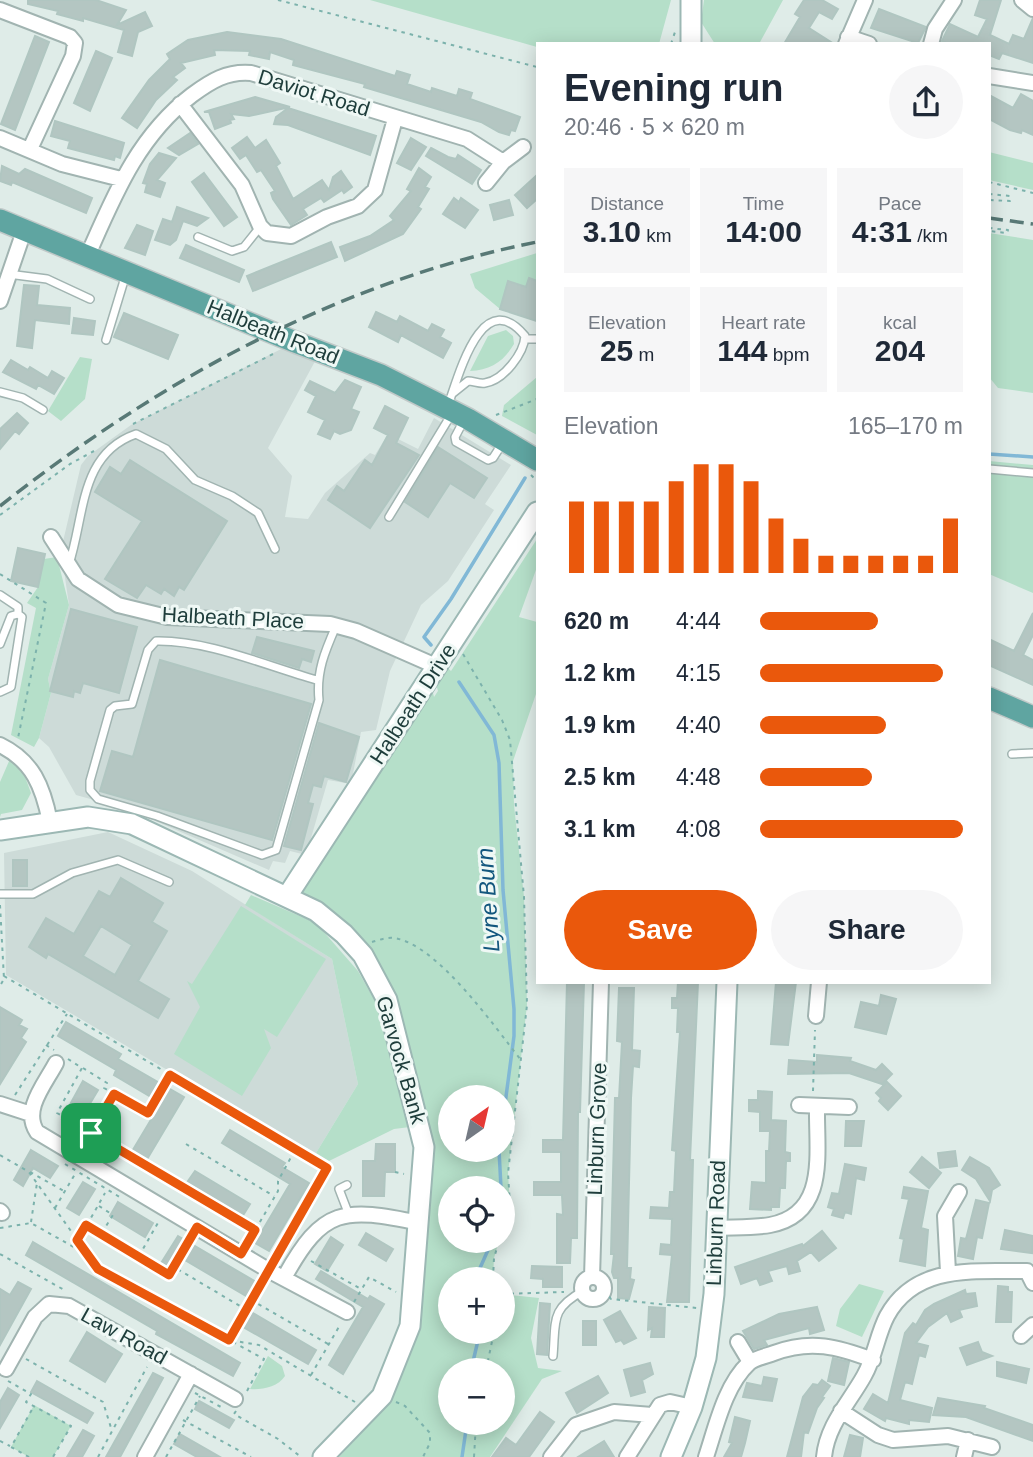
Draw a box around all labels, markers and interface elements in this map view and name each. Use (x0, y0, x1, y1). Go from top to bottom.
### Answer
street label: Daviot Road (256, 65, 373, 120)
button: share (889, 65, 963, 139)
text: Evening run (564, 67, 784, 109)
text: 20:46 · 5 × 620 m (564, 114, 745, 140)
text: Distance (590, 193, 664, 214)
text: Time (743, 193, 784, 214)
text: Pace (878, 193, 921, 214)
text: 3.10 (583, 215, 641, 248)
text: 14:00 (725, 215, 802, 248)
text: 4:31 (852, 215, 912, 248)
text: km (641, 225, 672, 246)
text: /km (912, 225, 948, 246)
street label: Halbeath Road (204, 295, 342, 368)
text: Elevation (588, 312, 666, 333)
text: Heart rate (721, 312, 806, 333)
text: kcal (883, 312, 917, 333)
text: 25 (600, 334, 633, 367)
text: 144 (717, 334, 767, 367)
text: 204 (875, 334, 925, 367)
text: m (633, 344, 654, 365)
text: bpm (767, 344, 810, 365)
text: Elevation (564, 413, 659, 439)
text: 165–170 m (848, 413, 963, 439)
street label: Halbeath Place (161, 602, 305, 633)
text: 620 m (564, 608, 629, 634)
text: 4:44 (676, 608, 721, 634)
street label: Halbeath Drive (365, 639, 460, 768)
text: 1.2 km (564, 660, 636, 686)
text: 4:15 (676, 660, 721, 686)
text: 1.9 km (564, 712, 636, 738)
text: 4:40 (676, 712, 721, 738)
text: 2.5 km (564, 764, 636, 790)
text: 4:48 (676, 764, 721, 790)
text: 3.1 km (564, 816, 636, 842)
text: 4:08 (676, 816, 721, 842)
water label: Lyne Burn (471, 847, 505, 953)
button: Save (564, 890, 757, 970)
button: Share (771, 890, 963, 970)
street label: Garvock Bank (372, 993, 431, 1127)
street label: Linburn Grove (583, 1062, 610, 1196)
north arrow (438, 1085, 514, 1162)
map controls (438, 1085, 515, 1435)
pin (61, 1103, 121, 1163)
icon: arrive (72, 1114, 110, 1152)
street label: Linburn Road (702, 1160, 729, 1286)
button: locate (438, 1176, 515, 1253)
button: + (438, 1267, 515, 1344)
street label: Law Road (77, 1303, 171, 1369)
button: − (438, 1358, 515, 1435)

